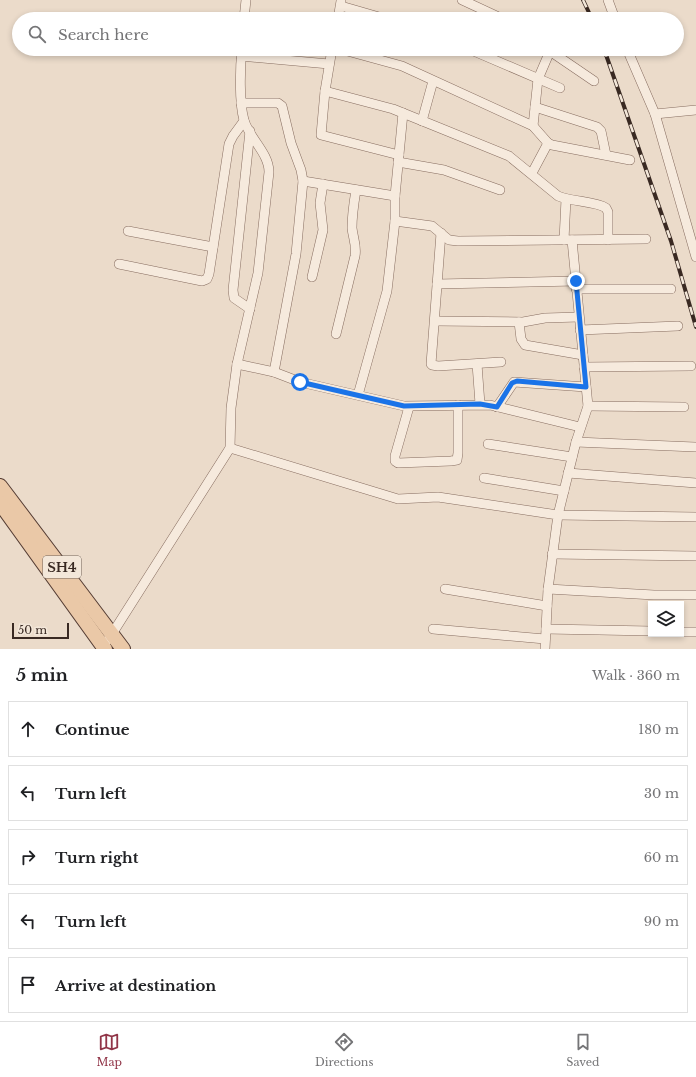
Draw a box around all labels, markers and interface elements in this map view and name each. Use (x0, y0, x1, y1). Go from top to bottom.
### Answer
search box (12, 12, 684, 56)
icon: search (26, 23, 48, 45)
text: Search here (58, 25, 149, 44)
route end (567, 272, 585, 290)
route start (291, 373, 309, 391)
road number: SH4 (43, 556, 81, 578)
map controls (648, 601, 684, 637)
button: layers (648, 601, 684, 637)
scale bar (12, 621, 69, 640)
text: 50 m (18, 623, 47, 637)
text: 5 min (16, 665, 68, 686)
text: Walk · 360 m (592, 667, 680, 684)
icon: ahead (17, 718, 39, 740)
text: Continue (55, 720, 130, 739)
text: 180 m (638, 721, 679, 738)
icon: left (17, 782, 39, 804)
text: Turn left (55, 784, 126, 803)
text: 30 m (644, 785, 679, 802)
icon: right (17, 846, 39, 868)
text: Turn right (55, 848, 138, 867)
text: 60 m (644, 849, 679, 866)
icon: left (17, 910, 39, 932)
text: Turn left (55, 912, 126, 931)
text: 90 m (644, 913, 679, 930)
icon: arrive (17, 974, 39, 996)
text: Arrive at destination (55, 976, 216, 995)
tab: Map (96, 1031, 122, 1069)
tab: Directions (315, 1031, 373, 1069)
tab: Saved (566, 1031, 600, 1069)

